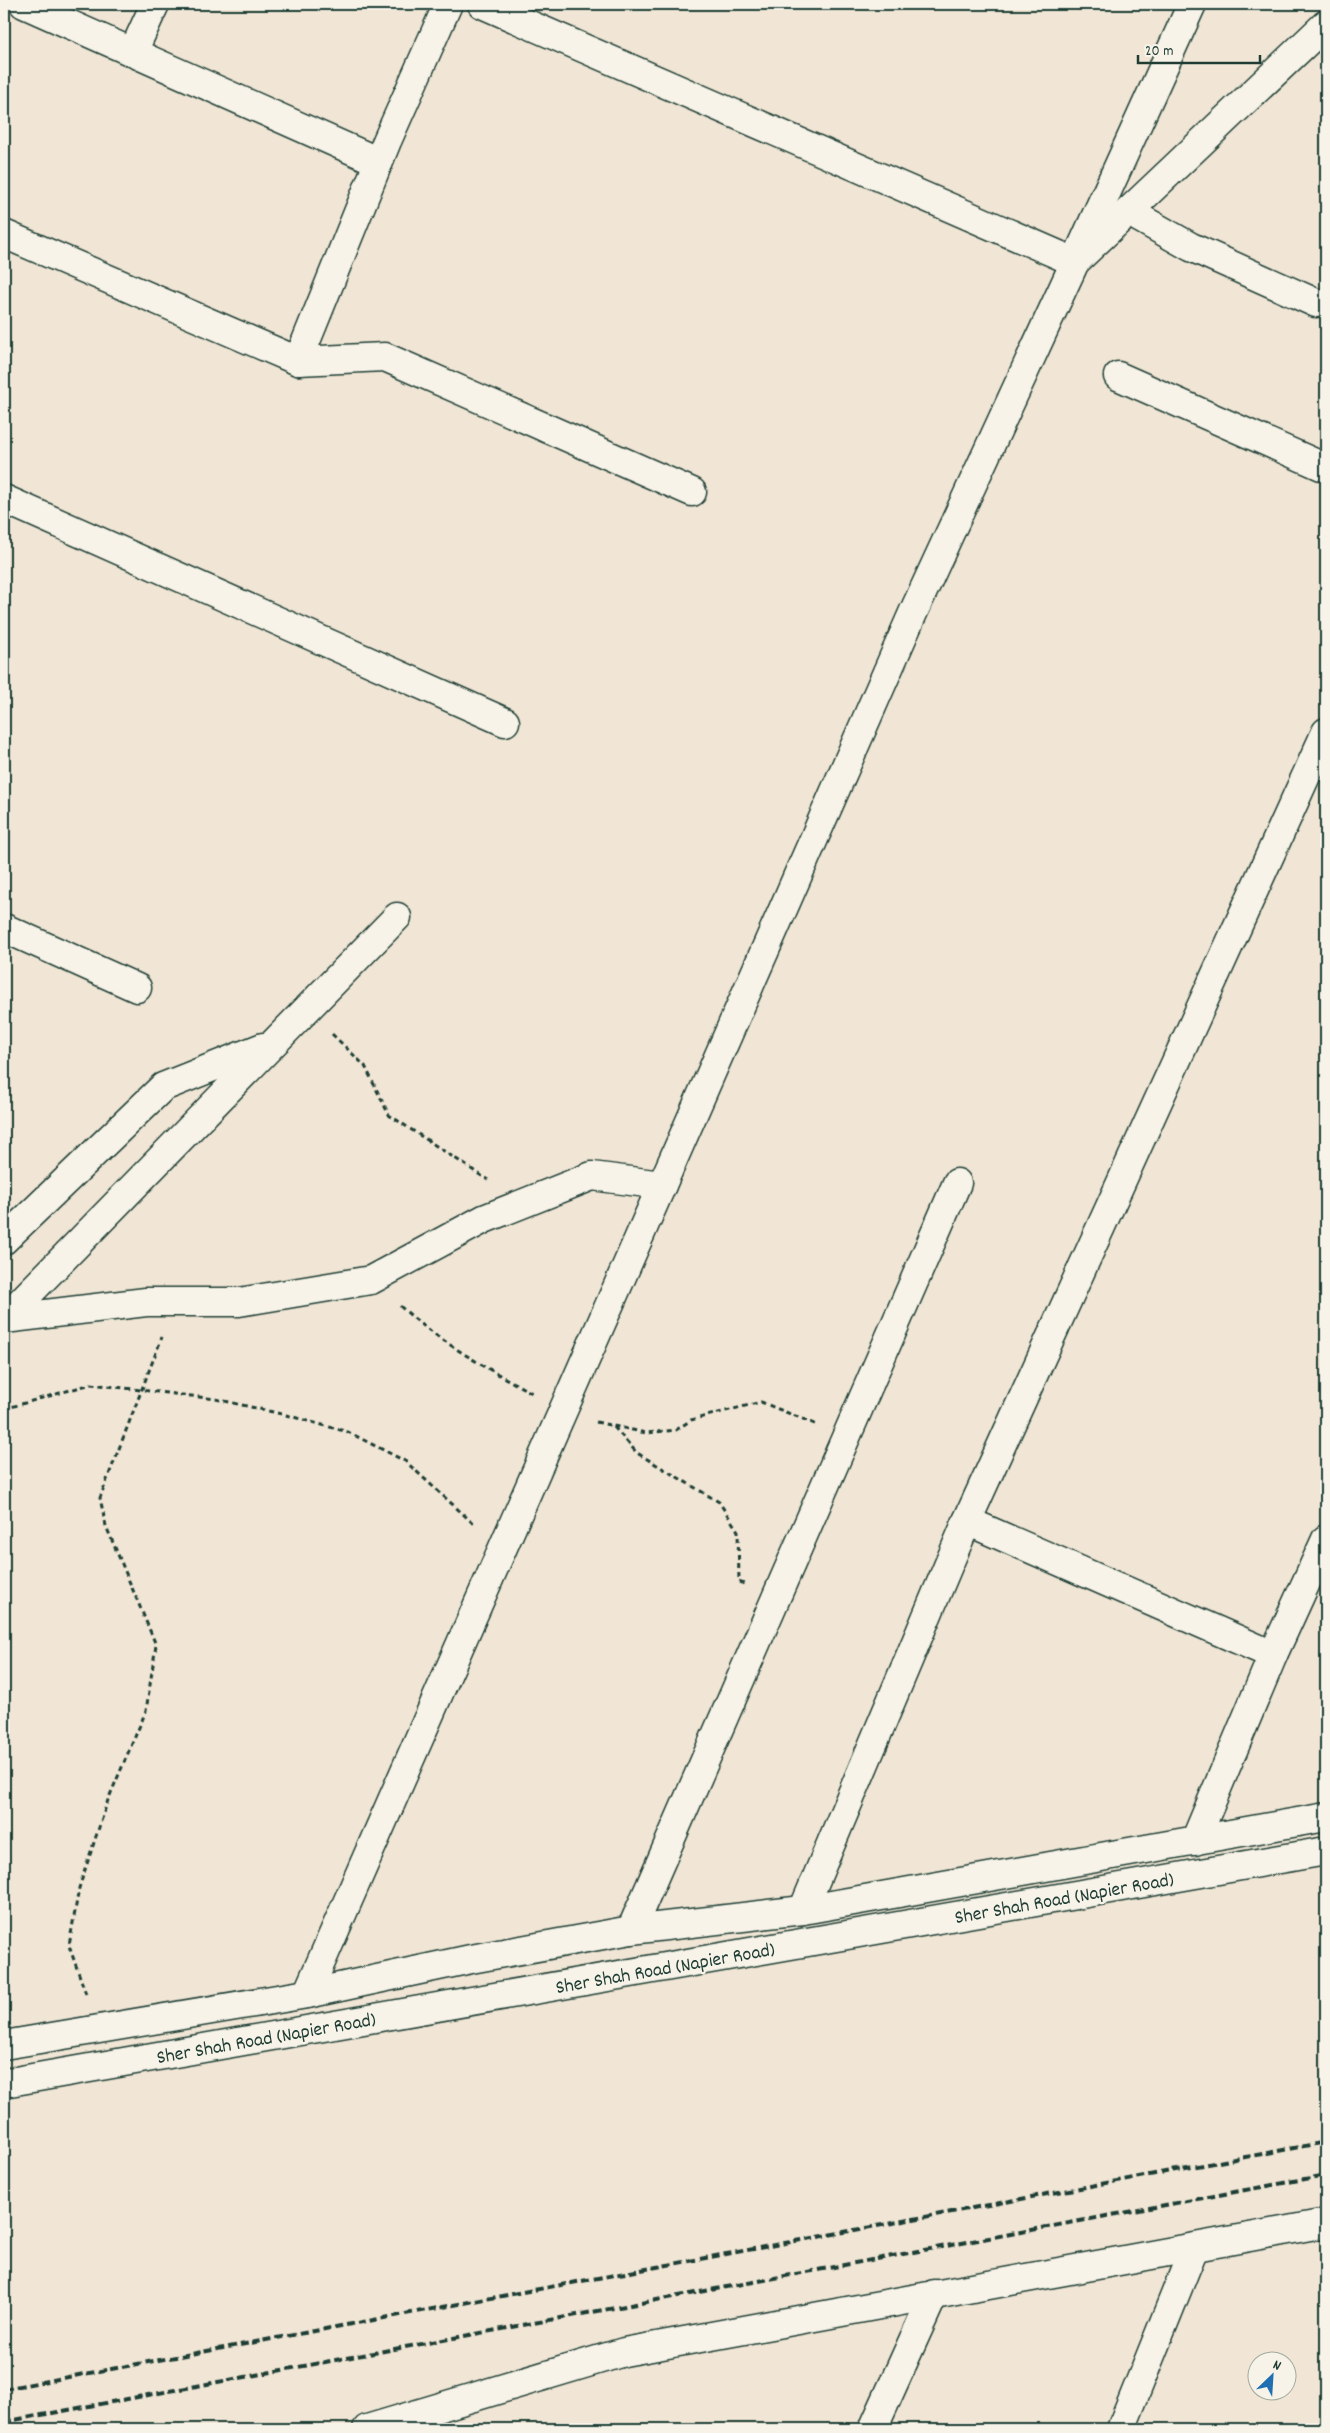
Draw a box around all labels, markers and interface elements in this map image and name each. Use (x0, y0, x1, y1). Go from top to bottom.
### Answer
scale bar (1138, 32, 1260, 64)
text: 20 m (1145, 41, 1173, 63)
street label: Sher Shah Road (Napier Road) (953, 1867, 1176, 1933)
street label: Sher Shah Road (Napier Road) (554, 1937, 777, 2003)
street label: Sher Shah Road (Napier Road) (155, 2007, 378, 2073)
north arrow (1248, 2350, 1298, 2400)
text: N (1269, 2356, 1284, 2377)

